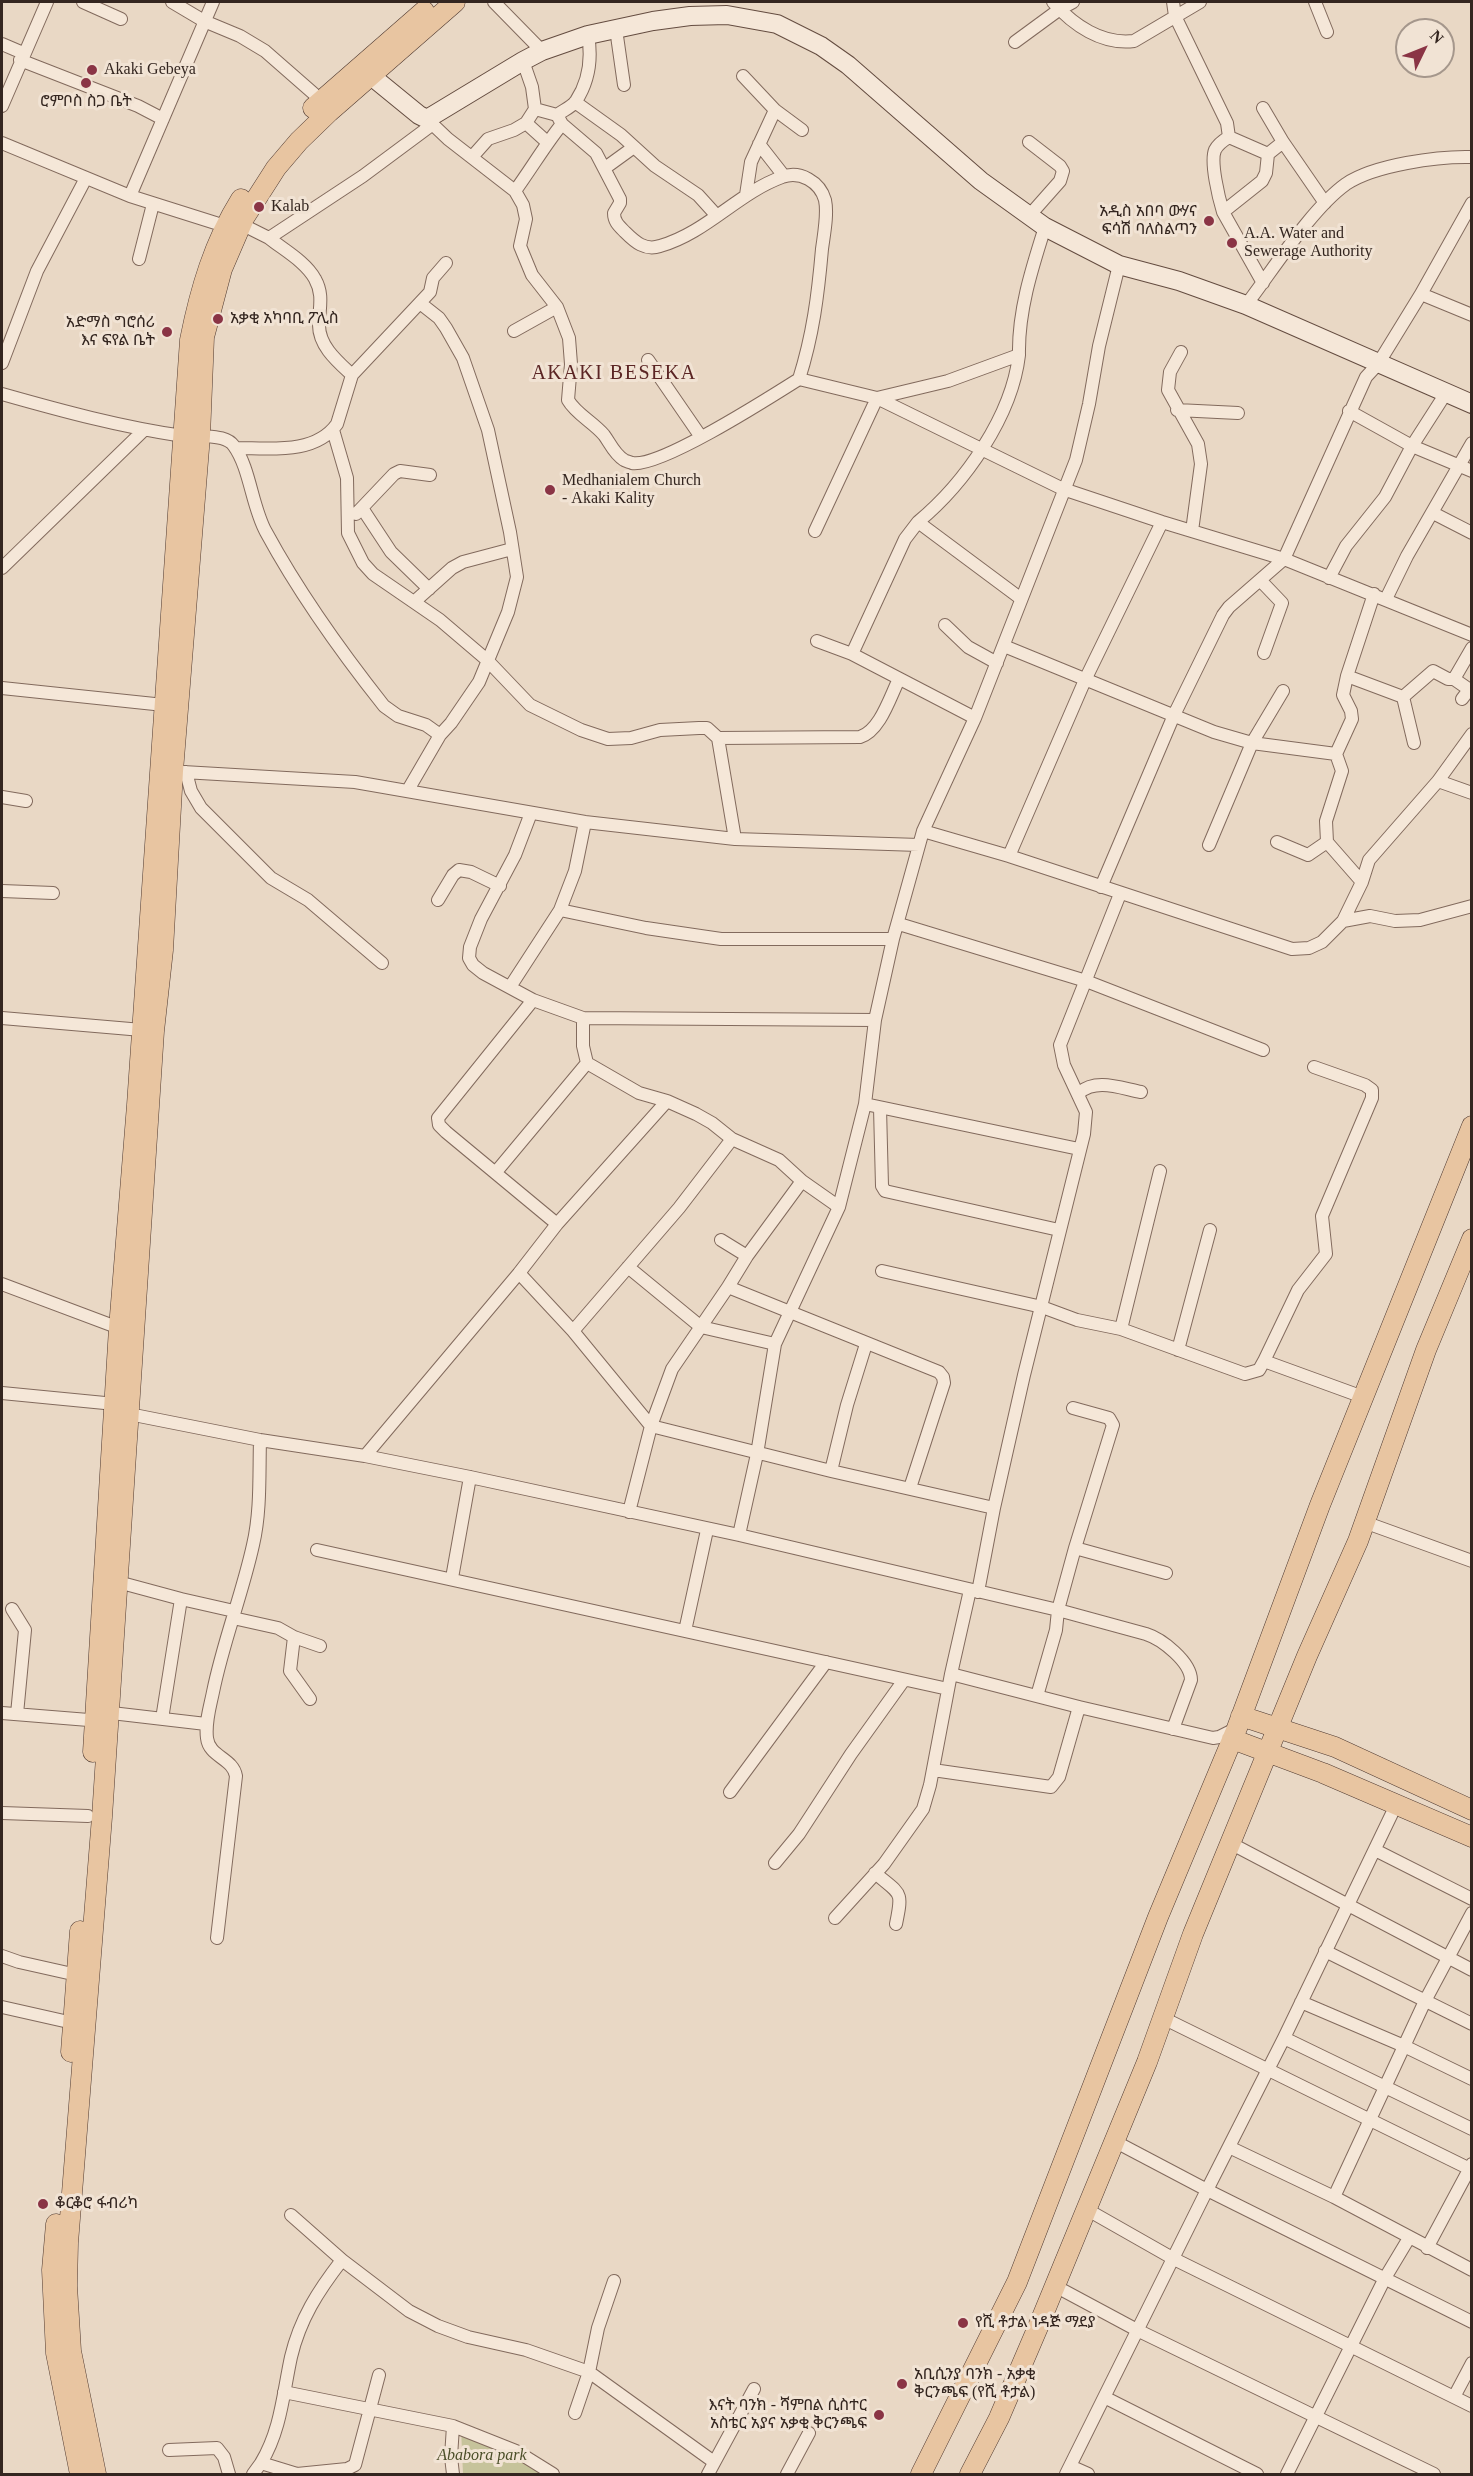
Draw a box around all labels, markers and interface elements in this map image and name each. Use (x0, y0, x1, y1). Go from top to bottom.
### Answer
north arrow (1395, 18, 1455, 78)
text: N (1427, 27, 1447, 47)
place label: Akaki Gebeya (104, 60, 196, 80)
marker: Akaki Gebeya (85, 63, 99, 77)
marker: ሮምቦስ ስጋ ቤት (79, 76, 93, 90)
place label: ሮምቦስ ስጋ ቤት (40, 92, 132, 112)
place label: Kalab (271, 197, 309, 217)
marker: Kalab (252, 200, 266, 214)
place label: አዲስ አበባ ውሃና ፍሳሽ ባለስልጣን (1099, 202, 1197, 240)
marker: አዲስ አበባ ውሃና ፍሳሽ ባለስልጣን (1202, 214, 1216, 228)
place label: A.A. Water and Sewerage Authority (1244, 224, 1372, 262)
marker: A.A. Water and Sewerage Authority (1225, 236, 1239, 250)
place label: አቃቂ አካባቢ ፖሊስ (230, 309, 339, 329)
marker: አቃቂ አካባቢ ፖሊስ (211, 312, 225, 326)
place label: አድማስ ግሮሰሪ እና ፍየል ቤት (66, 313, 155, 351)
marker: አድማስ ግሮሰሪ እና ፍየል ቤት (160, 325, 174, 339)
district label: AKAKI BESEKA (531, 362, 697, 386)
place label: Medhanialem Church - Akaki Kality (562, 471, 701, 509)
marker: Medhanialem Church - Akaki Kality (543, 483, 557, 497)
place label: ቆርቆሮ ፋብሪካ (55, 2194, 138, 2214)
marker: ቆርቆሮ ፋብሪካ (36, 2197, 50, 2211)
place label: የሺ ቶታል ነዳጅ ማደያ (975, 2313, 1095, 2333)
marker: የሺ ቶታል ነዳጅ ማደያ (956, 2316, 970, 2330)
place label: አቢሲንያ ባንክ - አቃቂ ቅርንጫፍ (የሺ ቶታል) (914, 2365, 1036, 2403)
marker: አቢሲንያ ባንክ - አቃቂ ቅርንጫፍ (የሺ ቶታል) (895, 2377, 909, 2391)
place label: እናት ባንክ - ሻምበል ሲስተር አስቴር አያና አቃቂ ቅርንጫፍ (709, 2396, 867, 2434)
marker: እናት ባንክ - ሻምበል ሲስተር አስቴር አያና አቃቂ ቅርንጫፍ (872, 2408, 886, 2422)
park label: Ababora park (437, 2446, 527, 2466)

